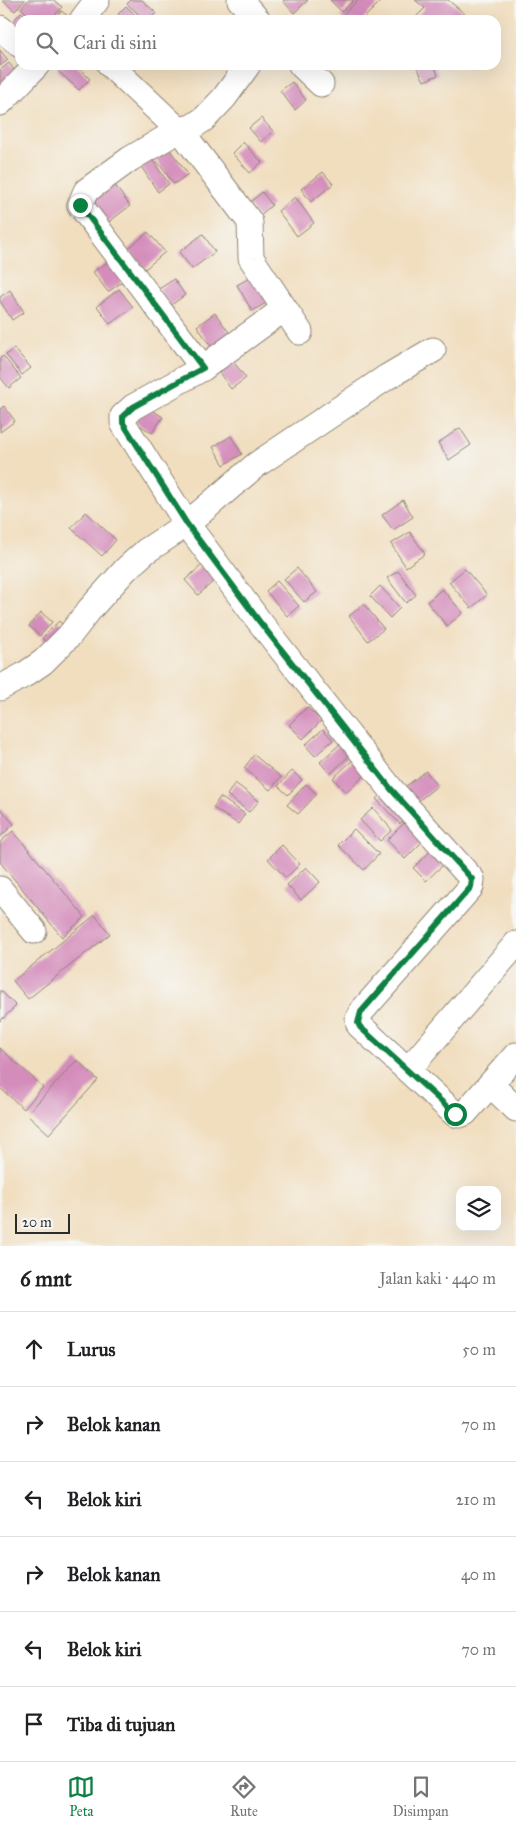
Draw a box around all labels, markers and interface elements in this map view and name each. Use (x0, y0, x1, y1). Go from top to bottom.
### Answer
search box (15, 15, 501, 70)
icon: search (33, 29, 61, 57)
text: Cari di sini (73, 31, 157, 54)
route end (69, 194, 92, 217)
route start (444, 1103, 467, 1126)
map controls (456, 1186, 501, 1231)
button: layers (456, 1186, 501, 1231)
scale bar (15, 1211, 70, 1234)
text: 20 m (22, 1214, 52, 1231)
text: 6 mnt (20, 1266, 72, 1292)
text: Jalan kaki · 440 m (380, 1269, 496, 1288)
icon: ahead (20, 1335, 48, 1363)
text: Lurus (67, 1338, 115, 1361)
text: 50 m (462, 1340, 496, 1359)
icon: right (20, 1410, 48, 1438)
text: Belok kanan (67, 1413, 161, 1436)
text: 70 m (461, 1415, 496, 1434)
icon: left (20, 1485, 48, 1513)
text: Belok kiri (67, 1488, 141, 1511)
text: 210 m (456, 1490, 496, 1509)
icon: right (20, 1560, 48, 1588)
text: Belok kanan (67, 1563, 161, 1586)
text: 40 m (461, 1565, 496, 1584)
icon: left (20, 1635, 48, 1663)
text: Belok kiri (67, 1638, 141, 1661)
text: 70 m (461, 1640, 496, 1659)
icon: arrive (20, 1710, 48, 1738)
text: Tiba di tujuan (67, 1713, 175, 1736)
tab: Peta (67, 1773, 95, 1820)
tab: Rute (230, 1773, 258, 1820)
tab: Disimpan (393, 1773, 449, 1820)

